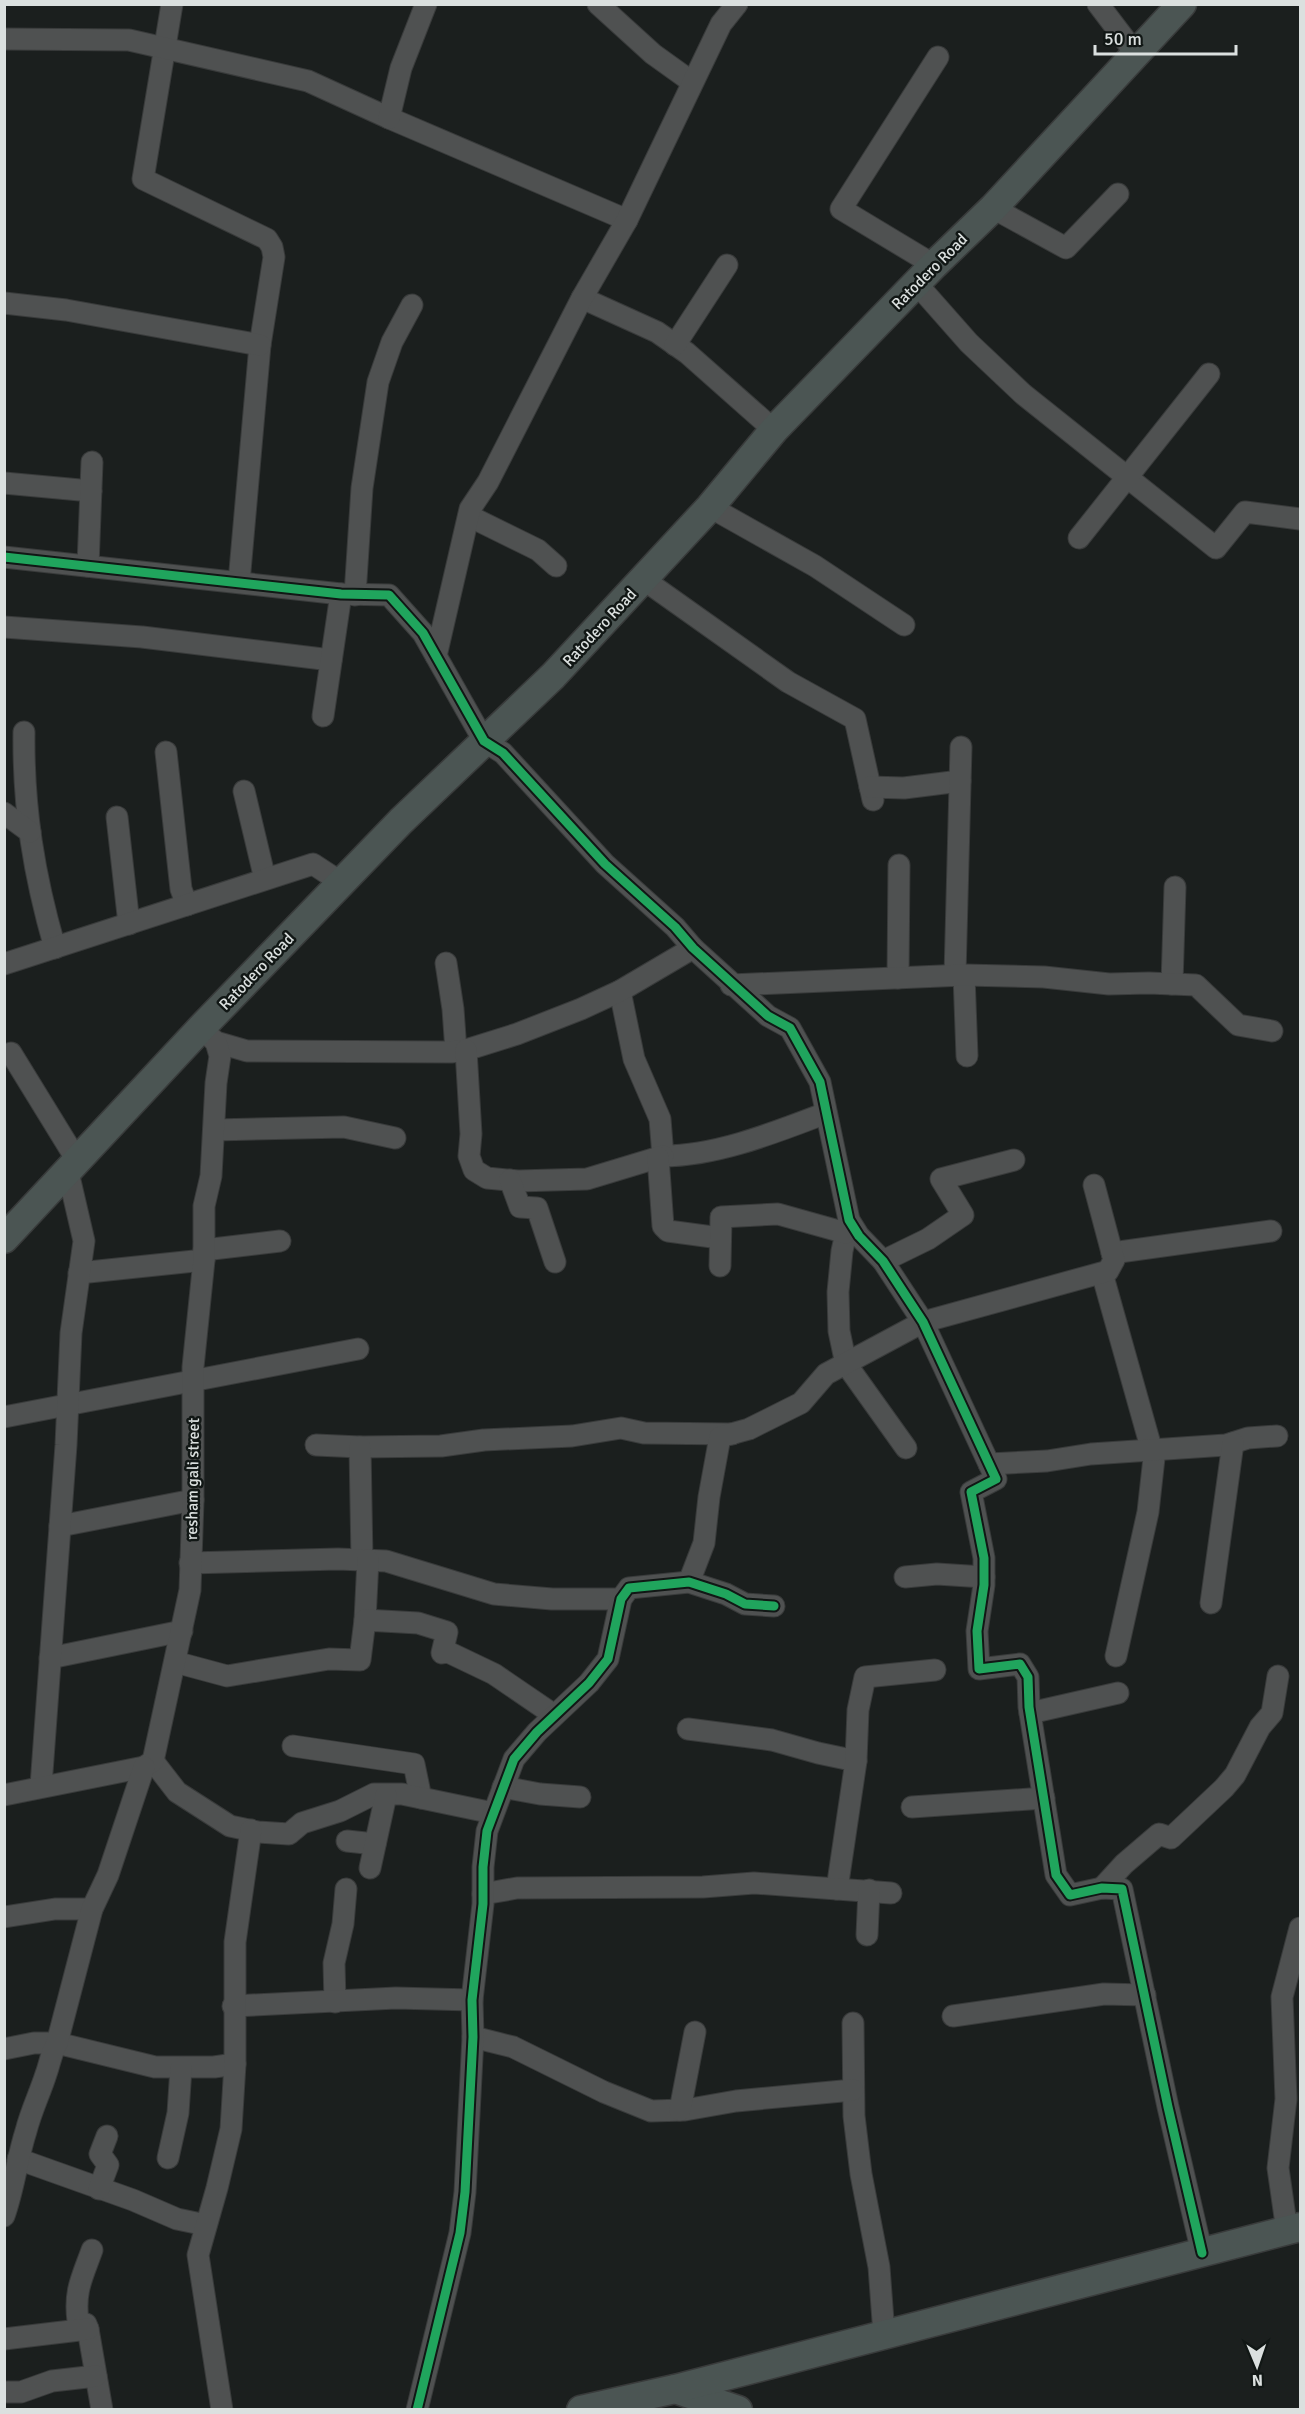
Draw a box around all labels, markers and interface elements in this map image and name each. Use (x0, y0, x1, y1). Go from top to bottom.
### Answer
scale bar (1095, 18, 1236, 56)
text: 50 m (1104, 28, 1142, 50)
street label: Ratodero Road (888, 230, 972, 314)
street label: Ratodero Road (559, 585, 641, 671)
street label: Ratodero Road (215, 929, 298, 1014)
street label: resham gali street (182, 1417, 204, 1540)
north arrow (1227, 2336, 1287, 2396)
text: N (1252, 2370, 1263, 2390)

